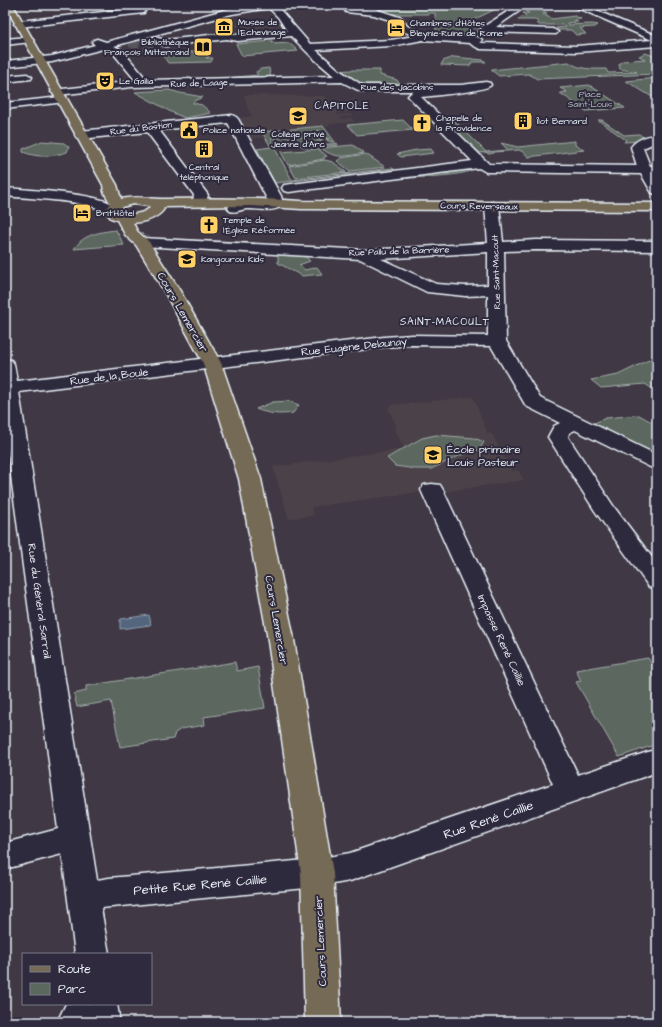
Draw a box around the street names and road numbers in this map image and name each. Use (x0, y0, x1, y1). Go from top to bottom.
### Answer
street label: Rue de Laage (170, 76, 228, 91)
street label: Rue des Jacobins (361, 81, 434, 94)
street label: Rue du Bastion (109, 118, 173, 139)
street label: Cours Reverseaux (440, 199, 519, 214)
street label: Rue Saint-Macoult (489, 234, 504, 309)
street label: Rue Pallu de la Barrière (349, 243, 450, 260)
street label: Cours Lemercier (153, 269, 212, 355)
street label: Rue Eugène Delaunay (300, 333, 408, 361)
street label: Rue de la Boule (69, 364, 149, 389)
street label: Rue du Général Sarrail (24, 543, 55, 660)
street label: Cours Lemercier (261, 574, 292, 666)
street label: Impasse René Caillie (474, 592, 529, 688)
street label: Rue René Caillie (441, 796, 536, 844)
street label: Petite Rue René Caillie (133, 870, 268, 900)
street label: Cours Lemercier (311, 895, 330, 986)

